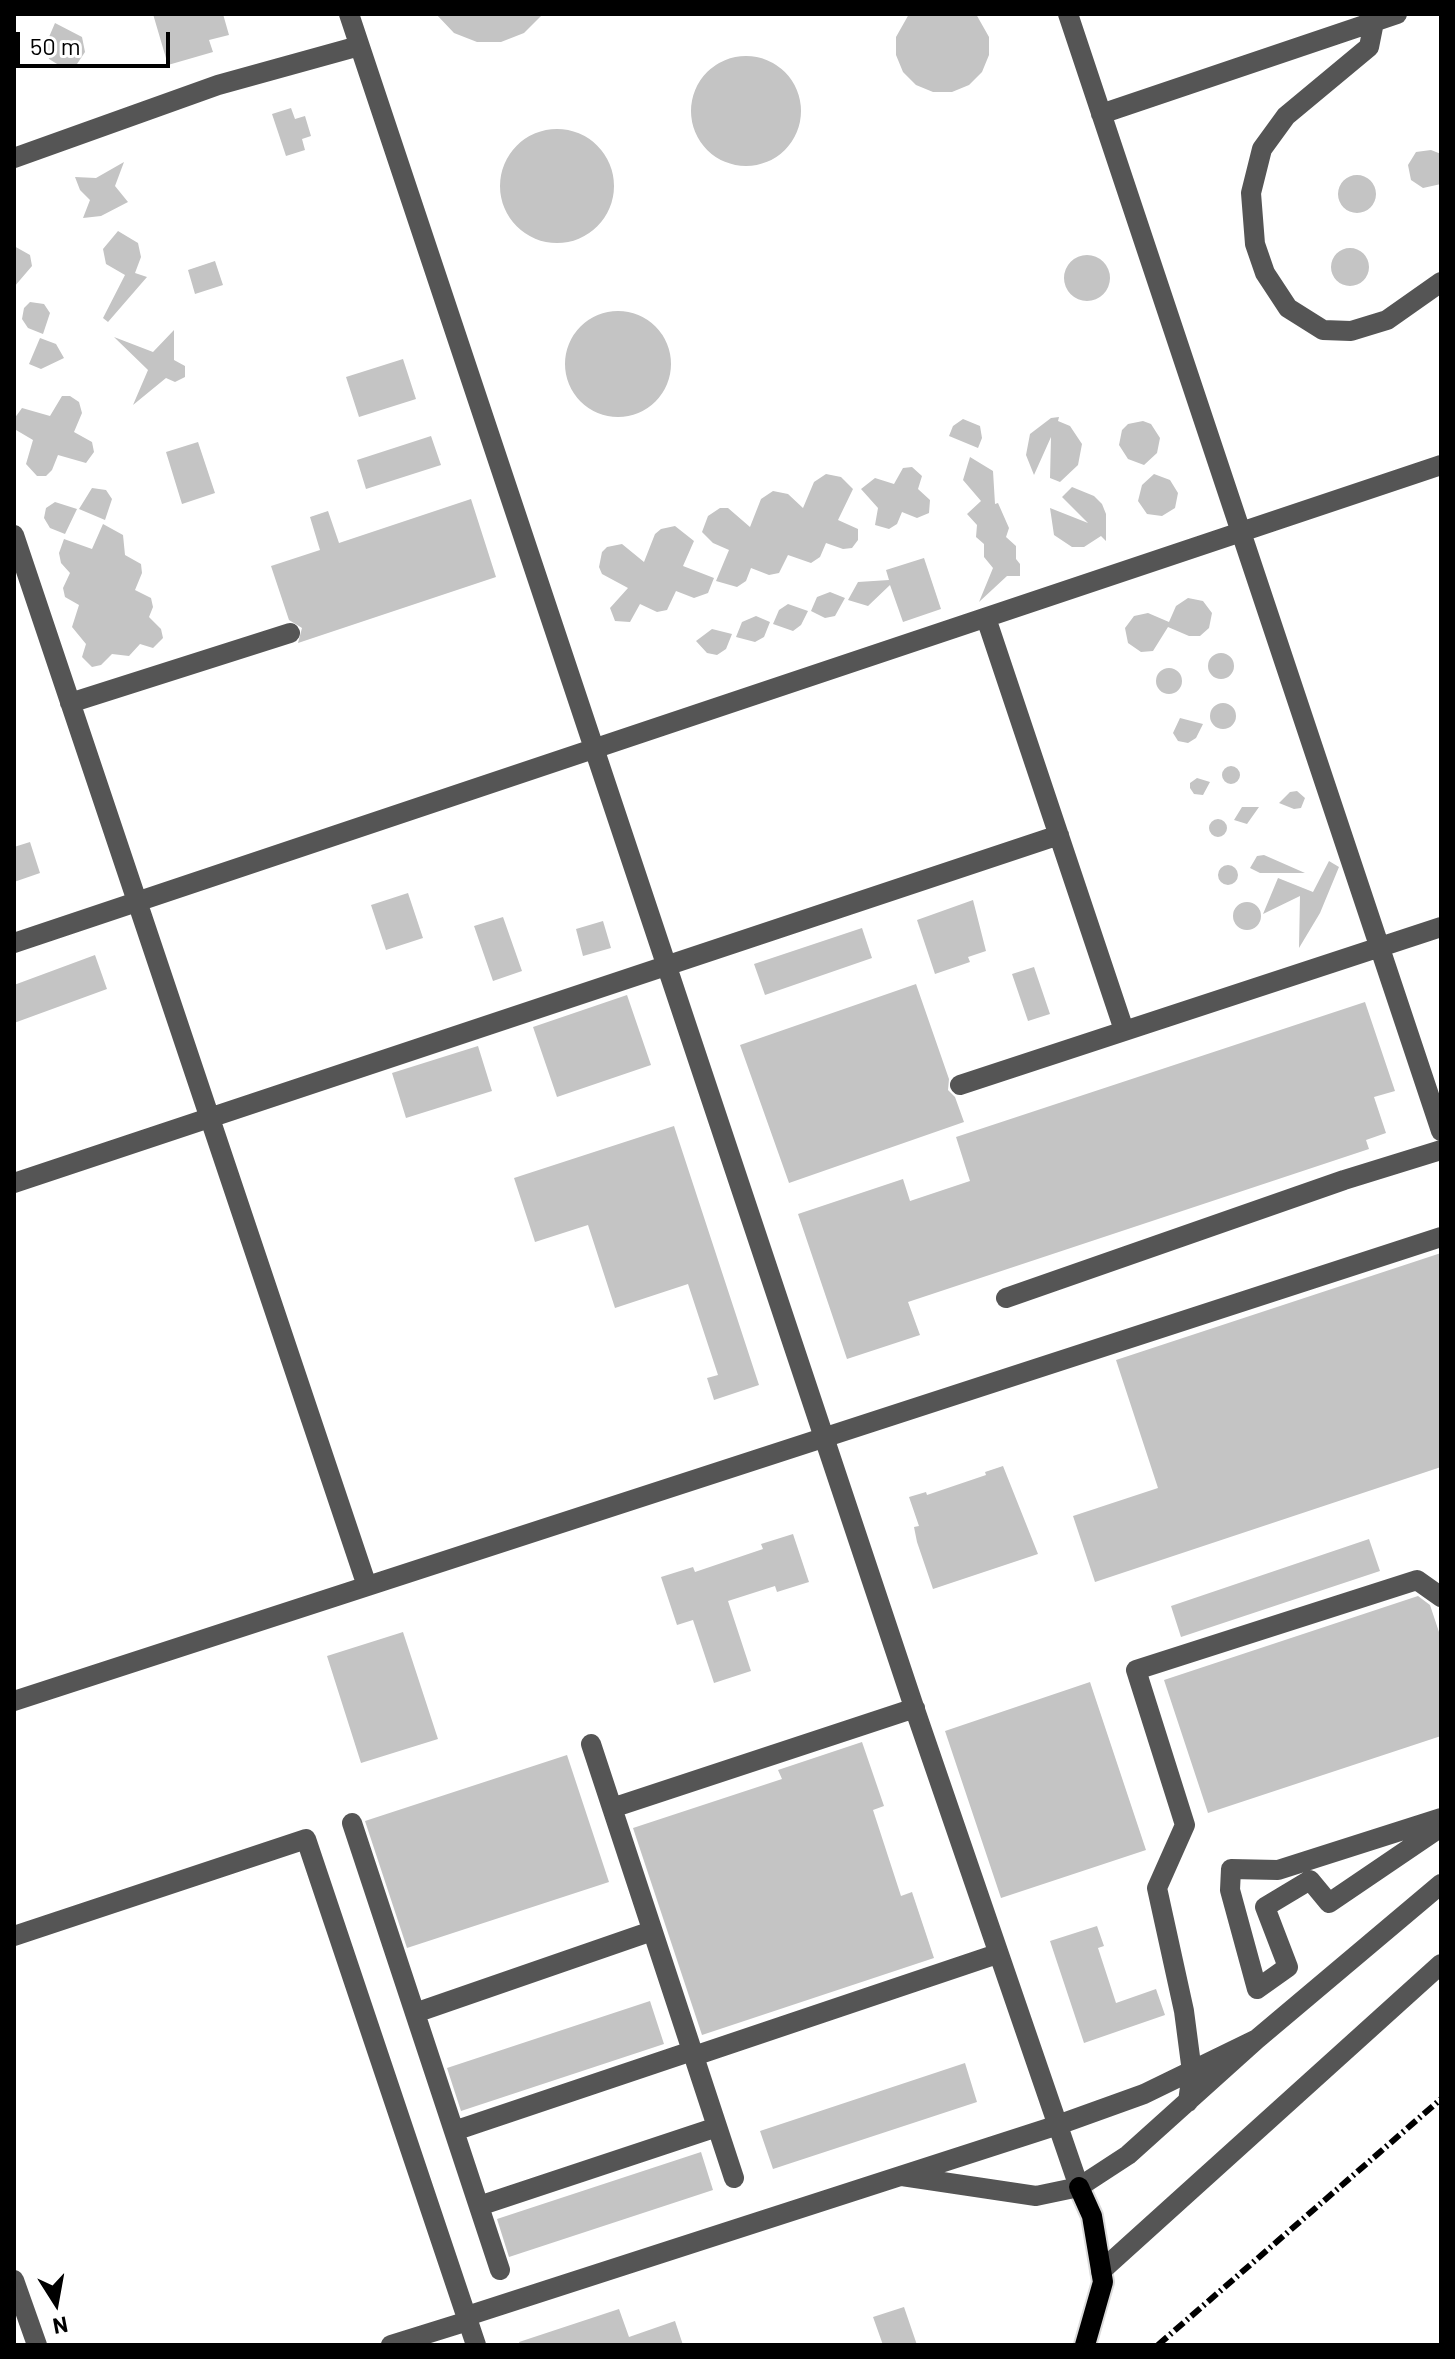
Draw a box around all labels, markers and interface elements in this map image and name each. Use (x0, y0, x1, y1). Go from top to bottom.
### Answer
scale bar (20, 16, 174, 66)
text: 50 m (30, 31, 81, 60)
north arrow (16, 2263, 96, 2343)
text: N (51, 2312, 70, 2341)

